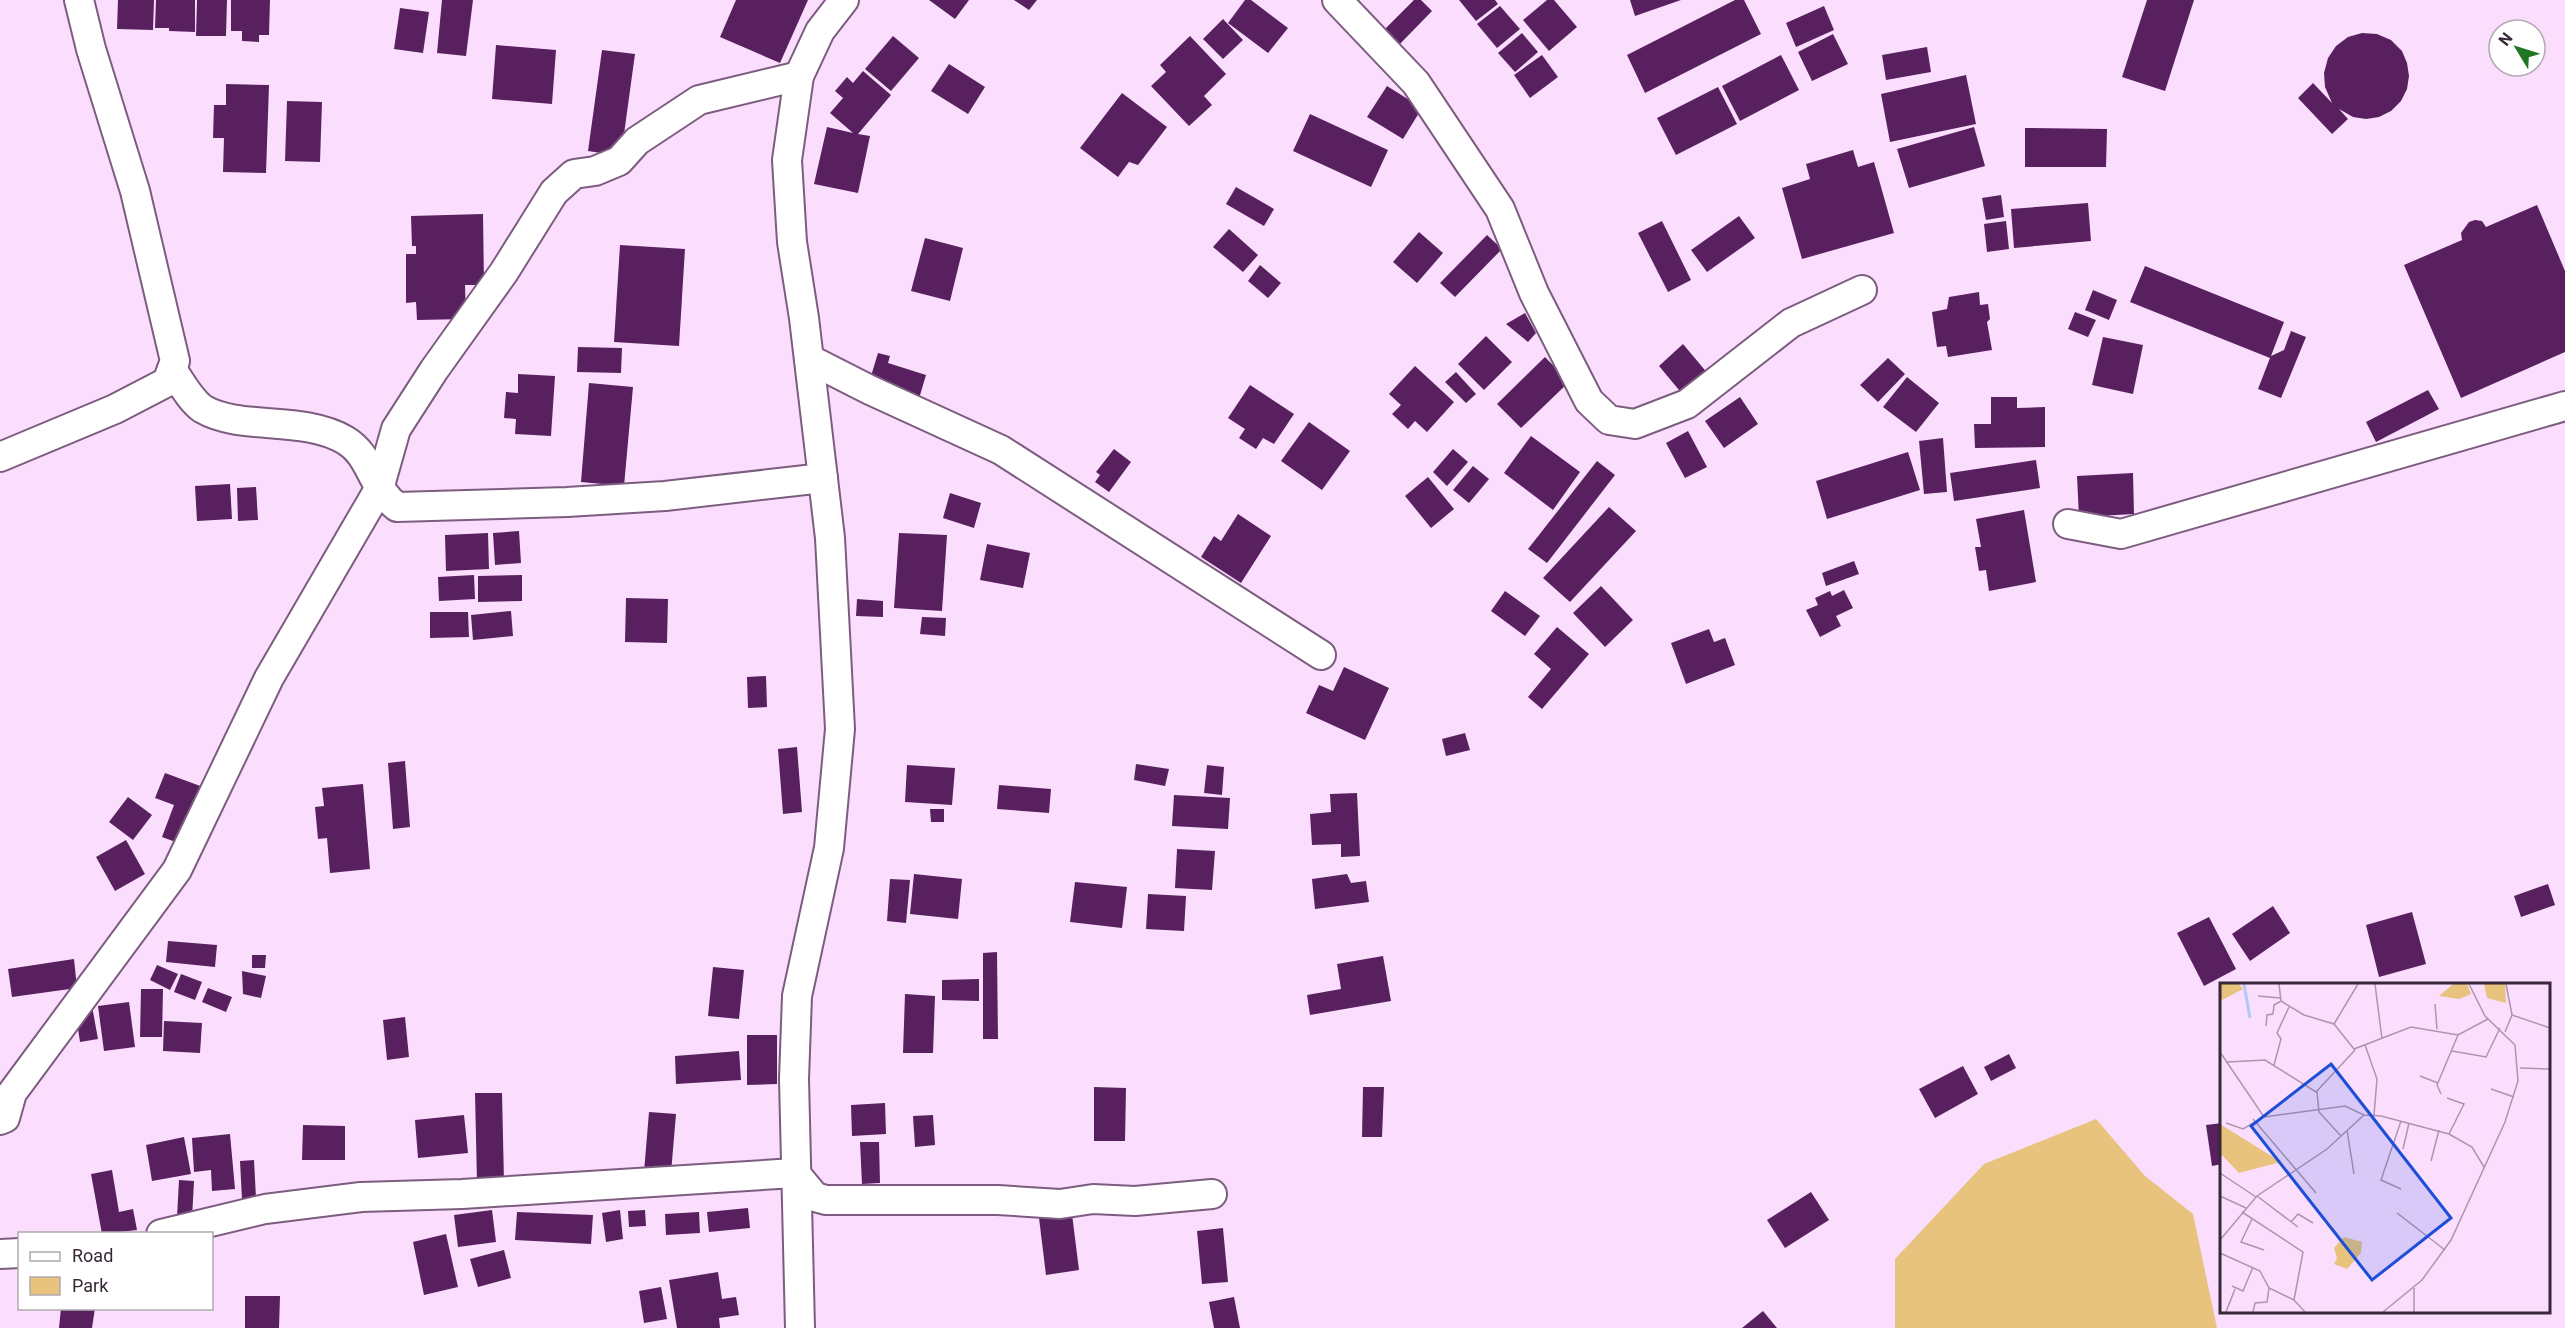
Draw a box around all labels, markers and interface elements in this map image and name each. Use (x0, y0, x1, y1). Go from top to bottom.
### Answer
north arrow (2487, 18, 2547, 78)
text: N (2495, 29, 2517, 49)
inset map (2220, 983, 2550, 1313)
legend (18, 1232, 213, 1310)
text: Road (72, 1245, 113, 1266)
text: Park (72, 1275, 109, 1296)

